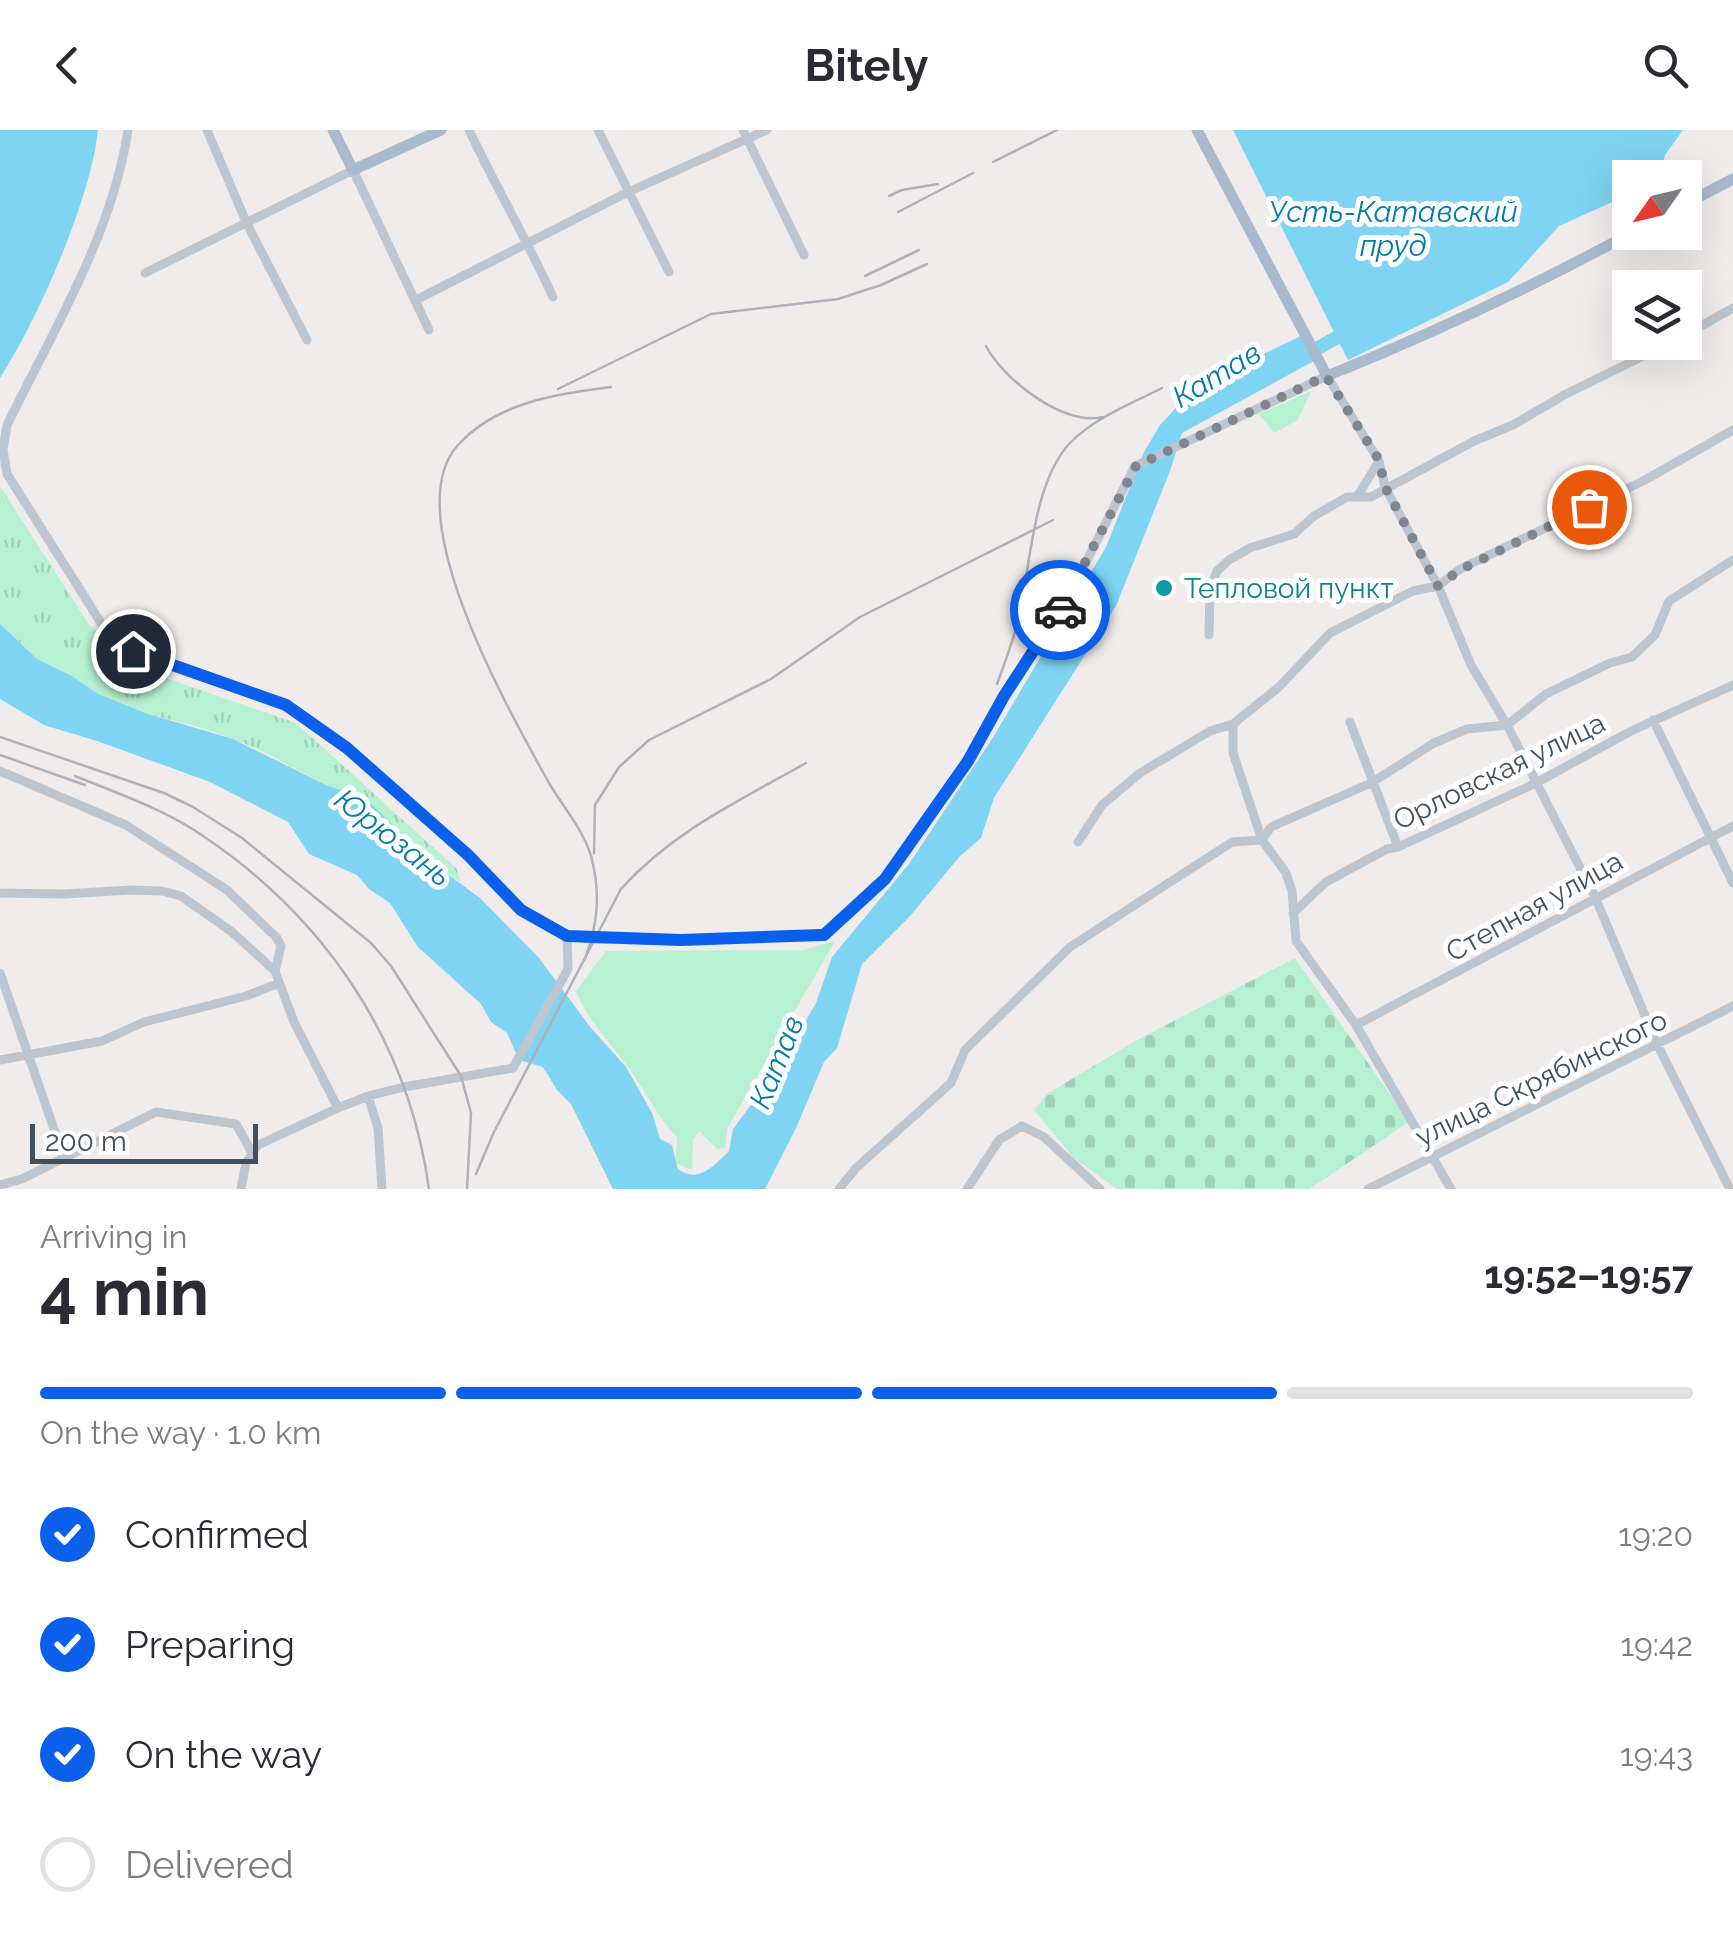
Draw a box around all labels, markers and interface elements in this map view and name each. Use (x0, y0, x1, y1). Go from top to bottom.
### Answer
icon: back (40, 38, 95, 93)
icon: search (1638, 38, 1693, 93)
text: Bitely (805, 39, 928, 92)
north arrow (1612, 160, 1702, 250)
map controls (1612, 160, 1702, 360)
water label: Усть-Катавский пруд (1268, 194, 1518, 263)
button: layers (1612, 270, 1702, 360)
water label: Катав (1166, 335, 1267, 415)
pin (1547, 465, 1632, 550)
icon: bag (1562, 480, 1617, 535)
courier (1010, 560, 1110, 660)
place label: Тепловой пункт (1184, 572, 1394, 605)
marker: Тепловой пункт (1153, 577, 1175, 599)
icon: car (1033, 583, 1088, 638)
pin (91, 609, 176, 694)
icon: home (106, 624, 161, 679)
street label: Орловская улица (1388, 706, 1610, 837)
water label: Юрюзань (328, 781, 458, 894)
street label: Степная улица (1440, 844, 1628, 969)
street label: улица Скрябинского (1410, 1003, 1672, 1154)
water label: Катав (742, 1010, 811, 1113)
scale bar (30, 1119, 258, 1164)
text: 200 m (45, 1125, 127, 1158)
text: Arriving in (40, 1218, 187, 1255)
text: 19:52–19:57 (1484, 1252, 1693, 1297)
text: 4 min (40, 1254, 209, 1330)
text: On the way · 1.0 km (40, 1414, 321, 1451)
icon: check (40, 1507, 95, 1562)
text: Confirmed (125, 1512, 309, 1557)
text: 19:20 (1618, 1516, 1693, 1553)
icon: check (40, 1617, 95, 1672)
text: Preparing (125, 1622, 295, 1667)
text: 19:42 (1620, 1626, 1693, 1663)
icon: check (40, 1727, 95, 1782)
text: On the way (125, 1732, 322, 1777)
text: 19:43 (1620, 1736, 1693, 1773)
text: Delivered (125, 1842, 294, 1887)

